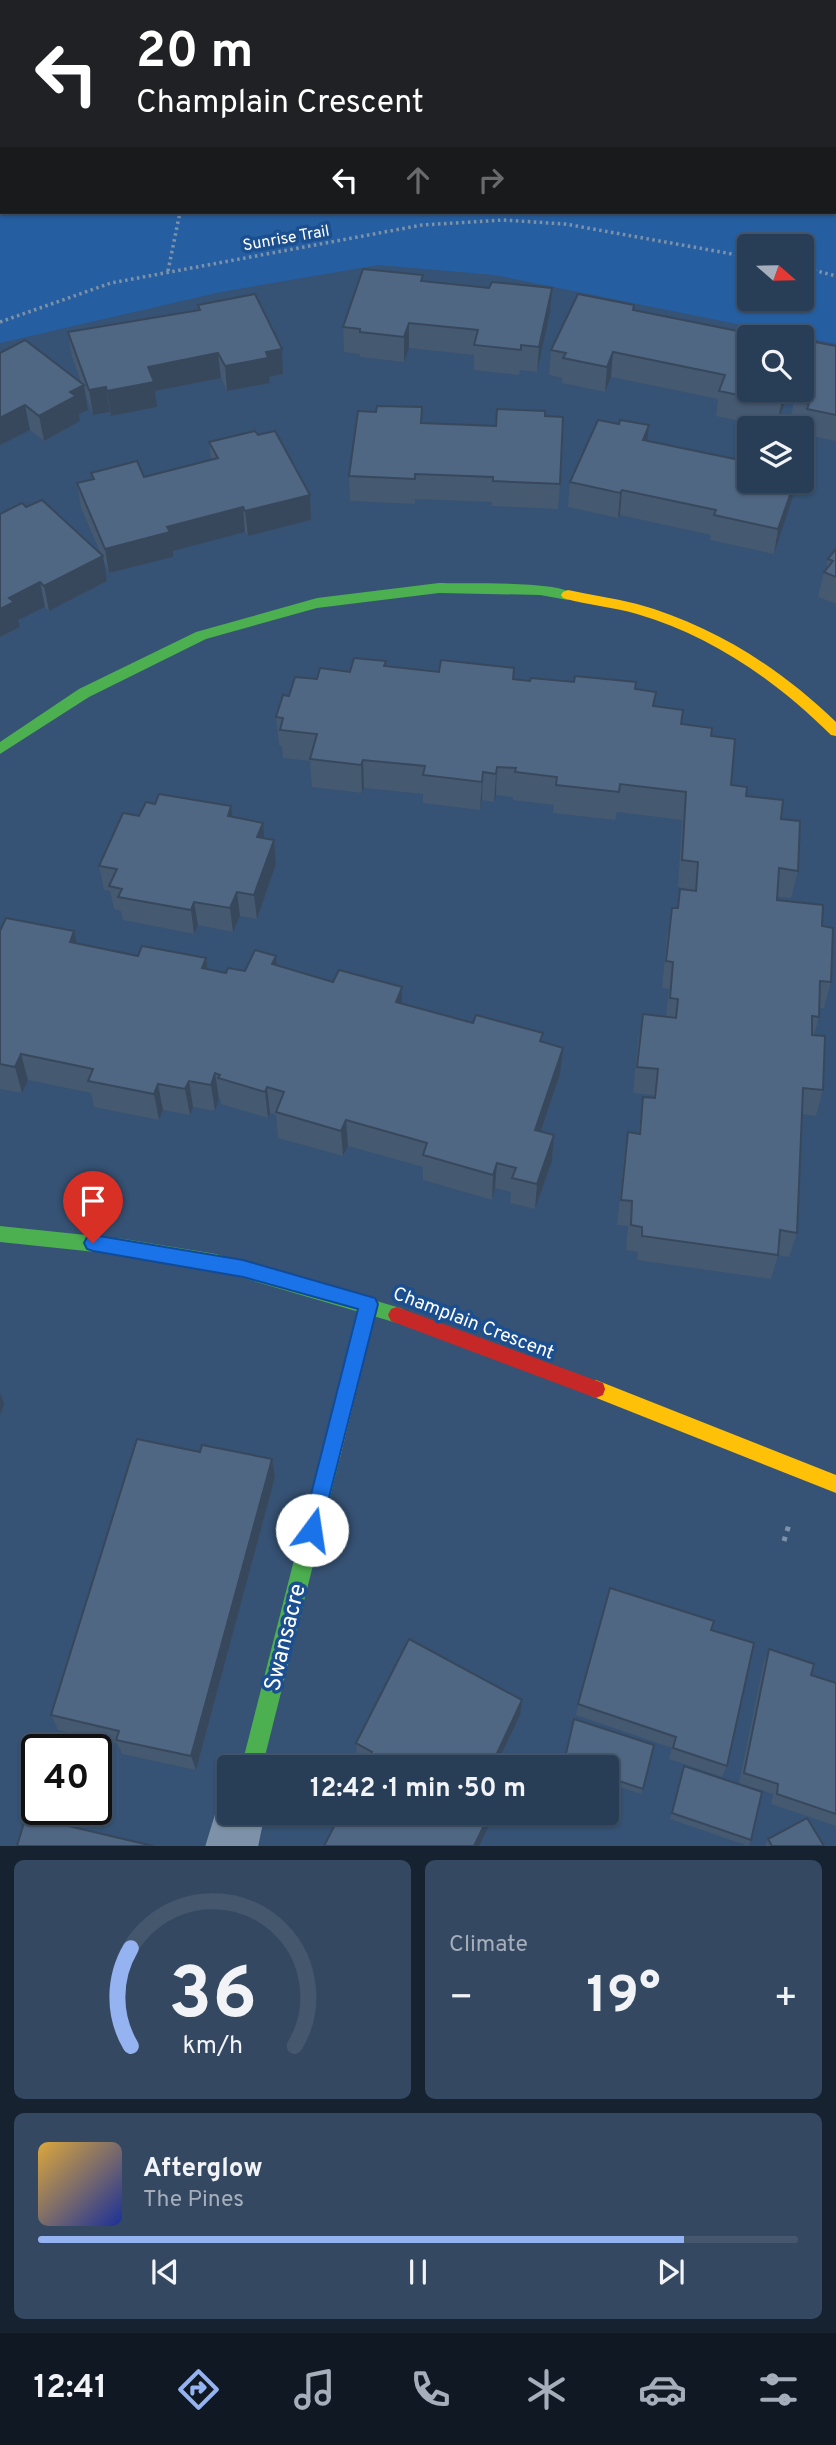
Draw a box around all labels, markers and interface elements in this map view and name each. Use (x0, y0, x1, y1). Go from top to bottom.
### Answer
text: 20 m (136, 23, 253, 85)
icon: left (21, 28, 112, 119)
text: Champlain Crescent (136, 84, 424, 124)
icon: left (326, 161, 364, 199)
icon: ahead (399, 161, 437, 199)
icon: right (472, 161, 510, 199)
street label: Sunrise Trail (241, 222, 331, 256)
north arrow (737, 234, 814, 312)
map controls (737, 234, 814, 493)
button: search (737, 325, 814, 402)
button: layers (737, 416, 814, 493)
pin (63, 1171, 123, 1243)
icon: arrive (74, 1182, 112, 1220)
street label: Champlain Crescent (389, 1282, 557, 1366)
position arrow (275, 1493, 349, 1567)
street label: Swansacre (259, 1581, 314, 1694)
speed limit sign: 40 (21, 1734, 112, 1825)
text: 12:42 · 1 min · 50 m (310, 1773, 526, 1806)
text: Climate (449, 1931, 528, 1960)
text: 36 (168, 1952, 257, 2044)
text: 19° (586, 1965, 661, 2031)
text: − (449, 1975, 474, 2024)
text: + (773, 1975, 798, 2024)
text: km/h (182, 2030, 243, 2062)
text: Afterglow (143, 2153, 263, 2186)
text: The Pines (143, 2186, 244, 2215)
icon: previous (146, 2253, 184, 2291)
icon: pause (399, 2253, 437, 2291)
icon: next (652, 2253, 690, 2291)
icon: directions (174, 2365, 223, 2414)
icon: music (290, 2365, 339, 2414)
icon: phone (406, 2365, 455, 2414)
icon: climate (522, 2365, 571, 2414)
icon: car (638, 2365, 687, 2414)
icon: filters (754, 2365, 803, 2414)
text: 12:41 (33, 2369, 107, 2409)

